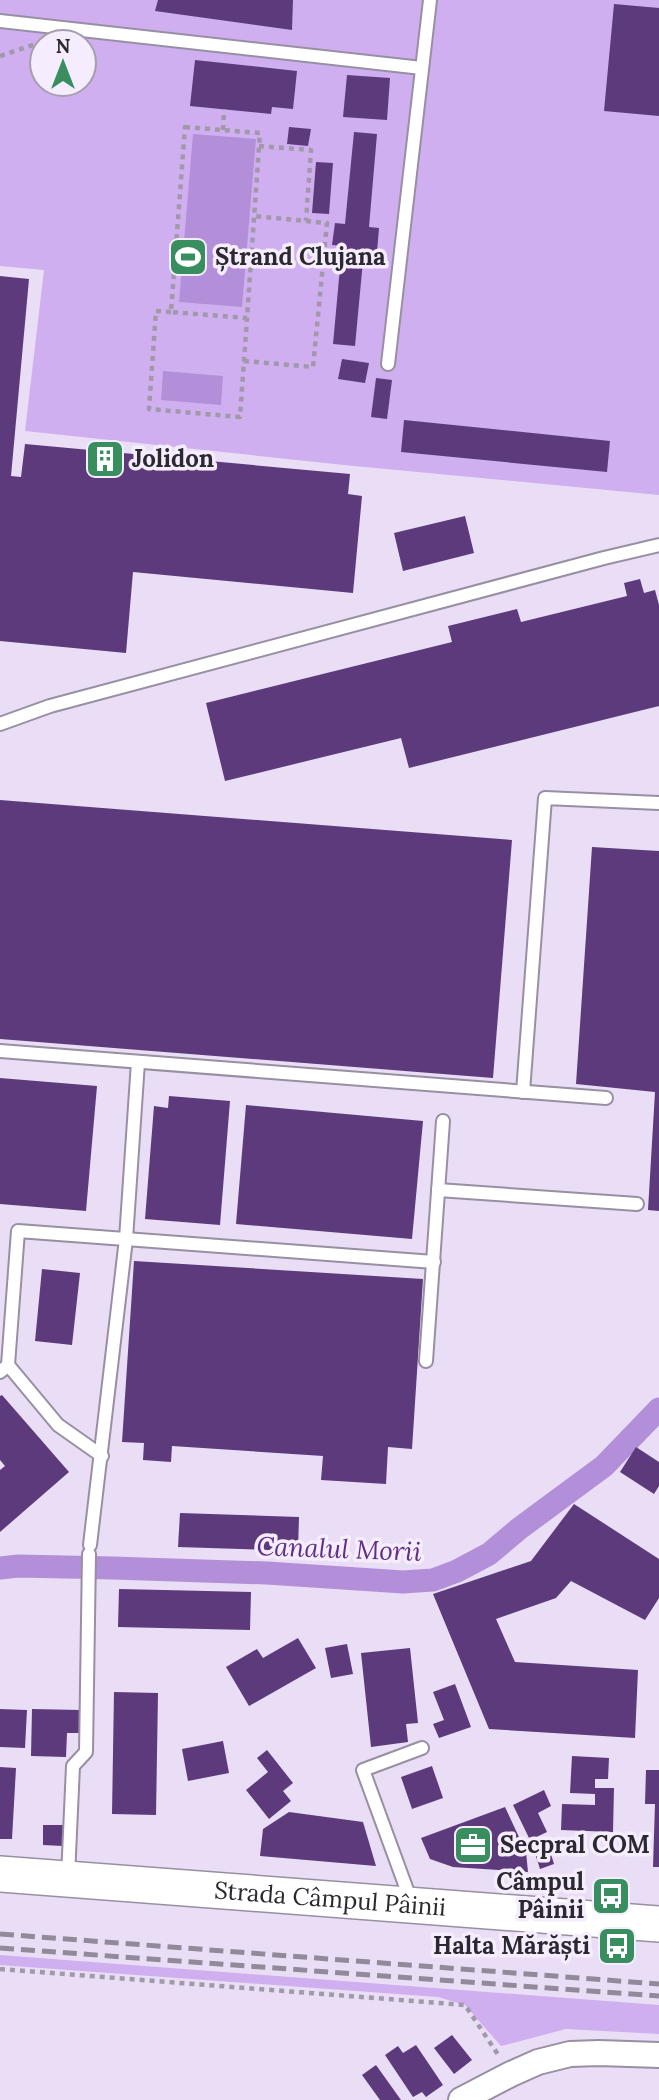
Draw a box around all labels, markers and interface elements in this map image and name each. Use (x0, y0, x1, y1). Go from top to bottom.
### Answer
north arrow (28, 28, 98, 98)
text: N (56, 34, 71, 58)
sports icon: Ștrand Clujana (167, 236, 209, 278)
place label: Ștrand Clujana (215, 241, 386, 272)
building icon: Jolidon (84, 438, 126, 480)
place label: Jolidon (132, 443, 214, 474)
water label: Canalul Morii (256, 1529, 423, 1568)
office icon: Secpral COM (452, 1824, 494, 1866)
place label: Secpral COM (500, 1829, 650, 1860)
place label: Câmpul Pâinii (496, 1866, 584, 1925)
street label: Strada Câmpul Pâinii (213, 1874, 447, 1923)
bus stop icon: Câmpul Pâinii (590, 1875, 632, 1917)
bus stop icon: Halta Mărăști (596, 1925, 638, 1967)
place label: Halta Mărăști (433, 1930, 590, 1961)

